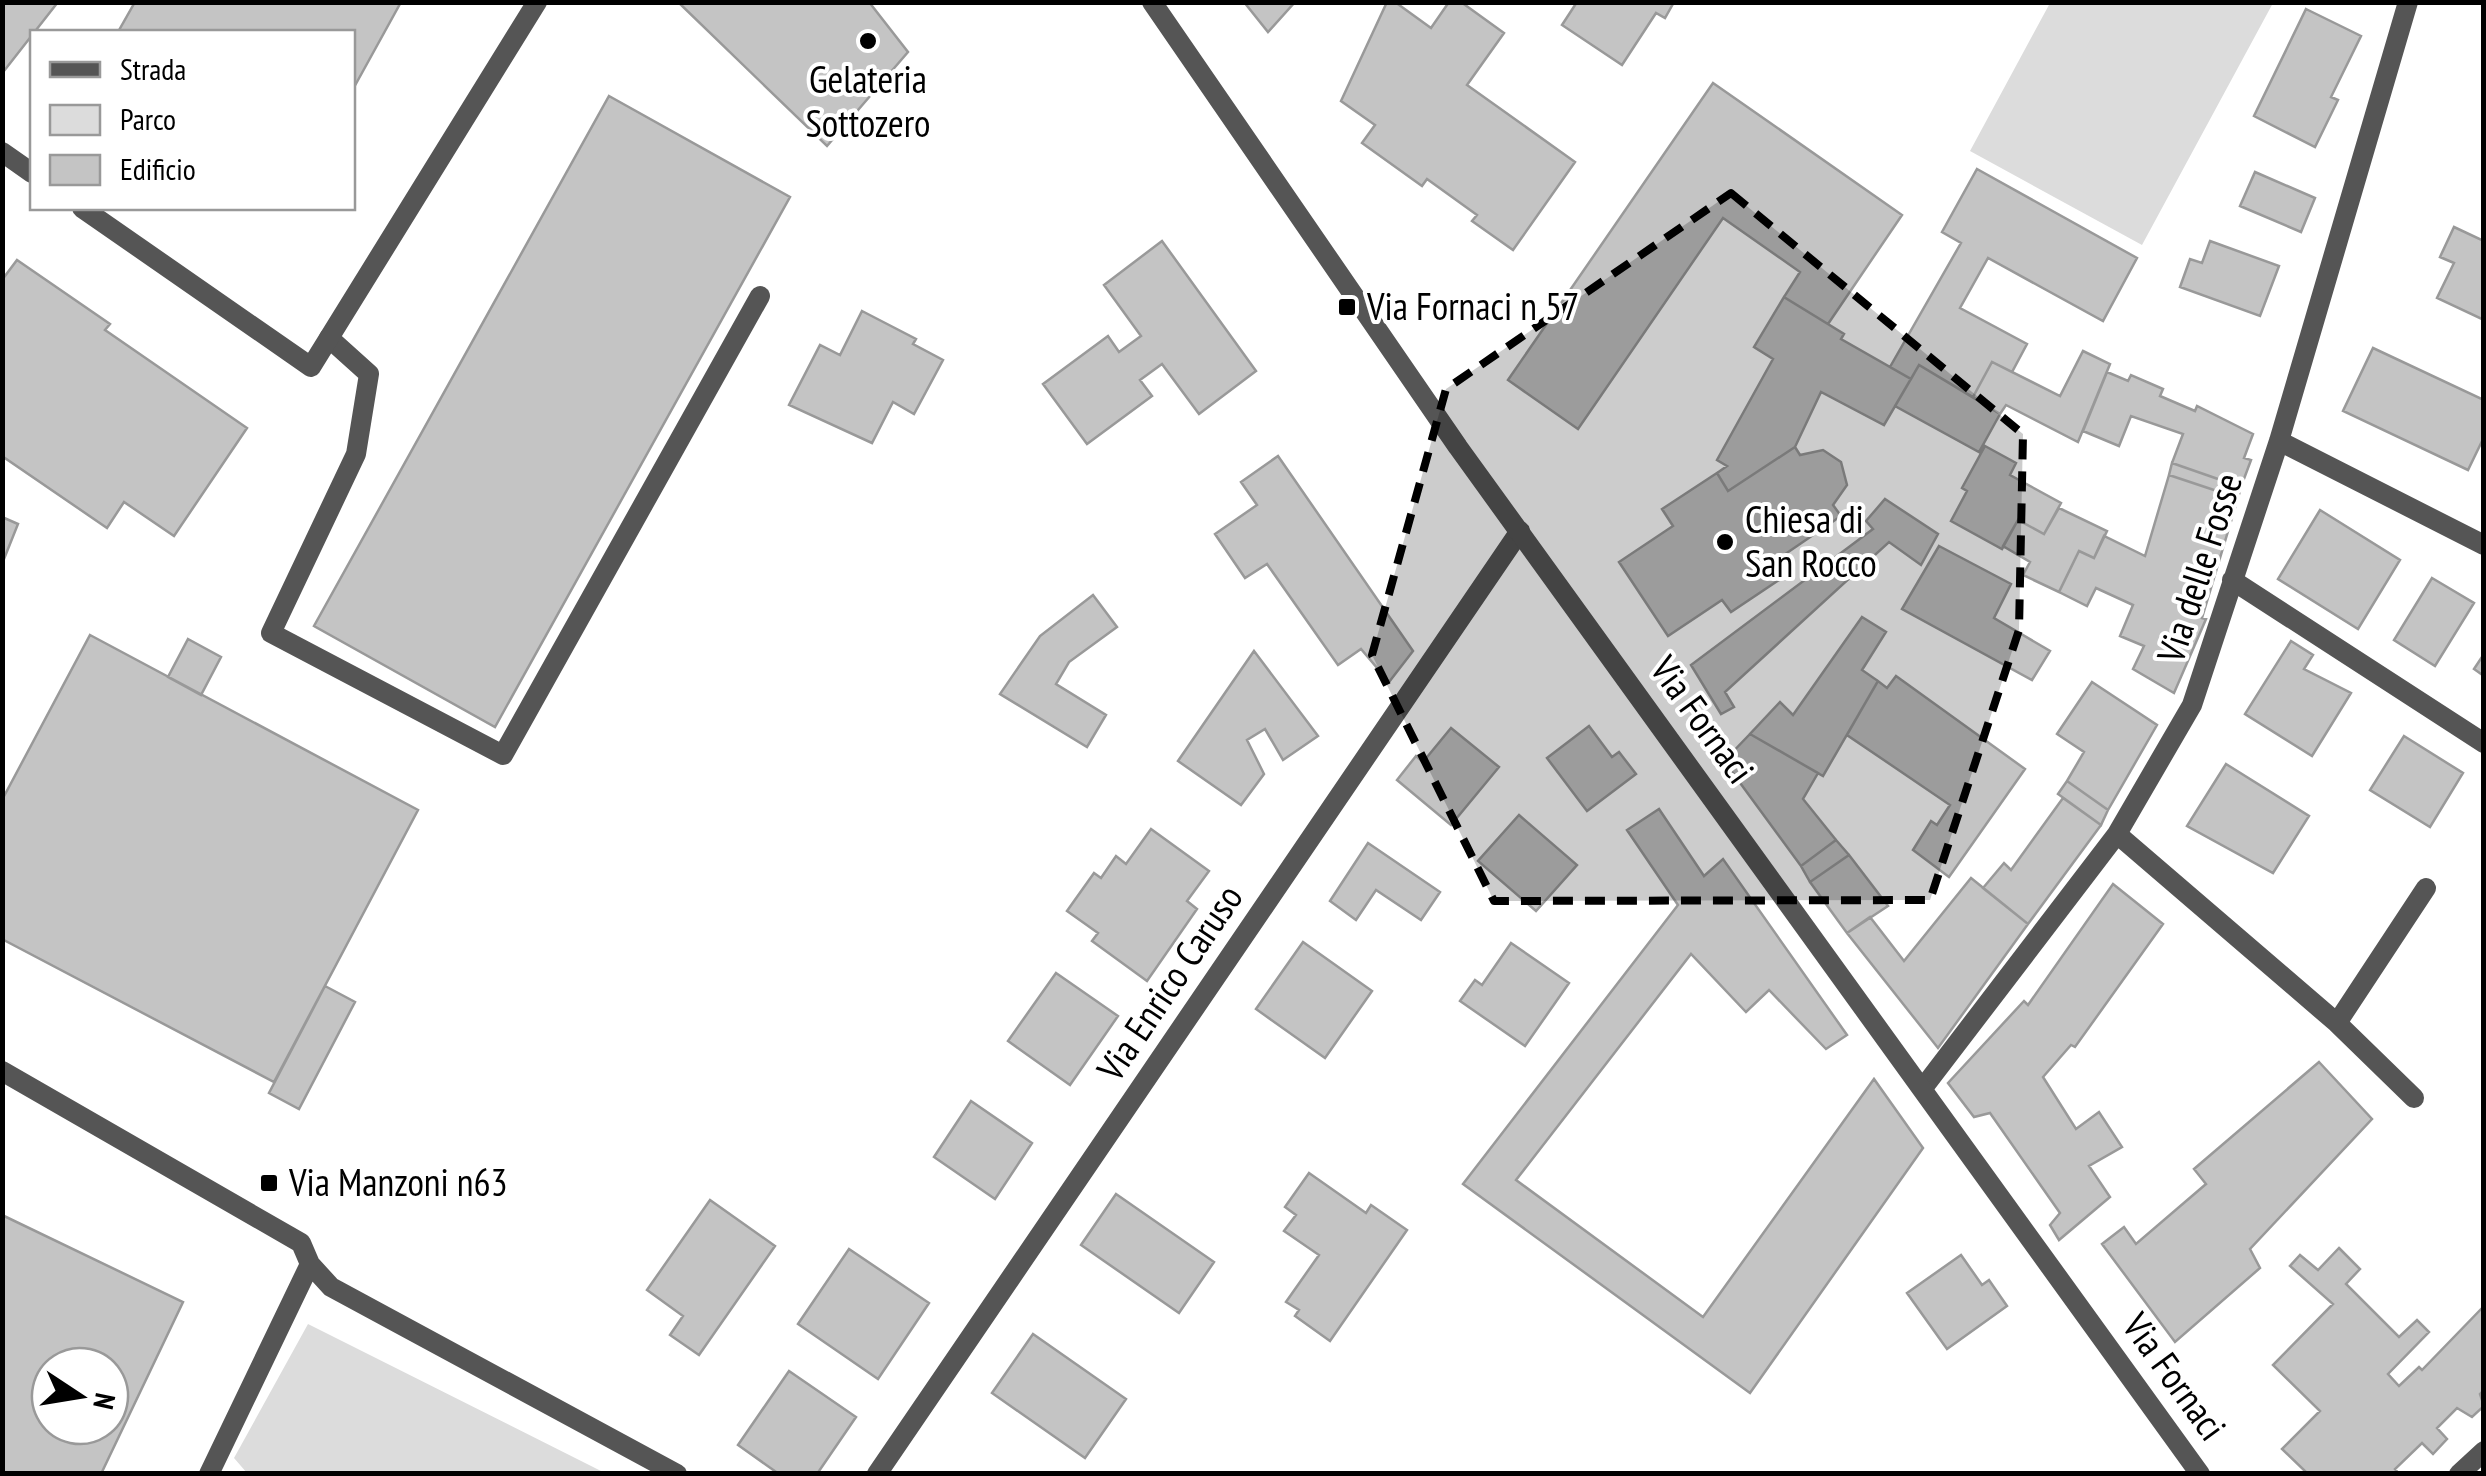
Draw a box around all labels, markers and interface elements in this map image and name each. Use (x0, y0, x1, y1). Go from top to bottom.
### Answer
legend (30, 30, 355, 210)
marker: Gelateria Sottozero (857, 30, 879, 52)
text: Strada (120, 49, 186, 88)
place label: Gelateria Sottozero (806, 54, 930, 147)
text: Parco (120, 99, 176, 138)
text: Edificio (120, 149, 196, 188)
place label: Via Fornaci n 57 (1366, 281, 1579, 330)
marker: Via Fornaci n 57 (1336, 296, 1358, 318)
street label: Via delle Fosse (2145, 467, 2252, 669)
place label: Chiesa di San Rocco (1745, 494, 1877, 587)
marker: Chiesa di San Rocco (1714, 531, 1736, 553)
street label: Via Fornaci (1640, 645, 1766, 792)
street label: Via Enrico Caruso (1085, 875, 1252, 1091)
place label: Via Manzoni n63 (288, 1157, 508, 1206)
marker: Via Manzoni n63 (258, 1172, 280, 1194)
street label: Via Fornaci (2112, 1302, 2238, 1449)
north arrow (30, 1346, 130, 1446)
text: N (85, 1390, 125, 1413)

